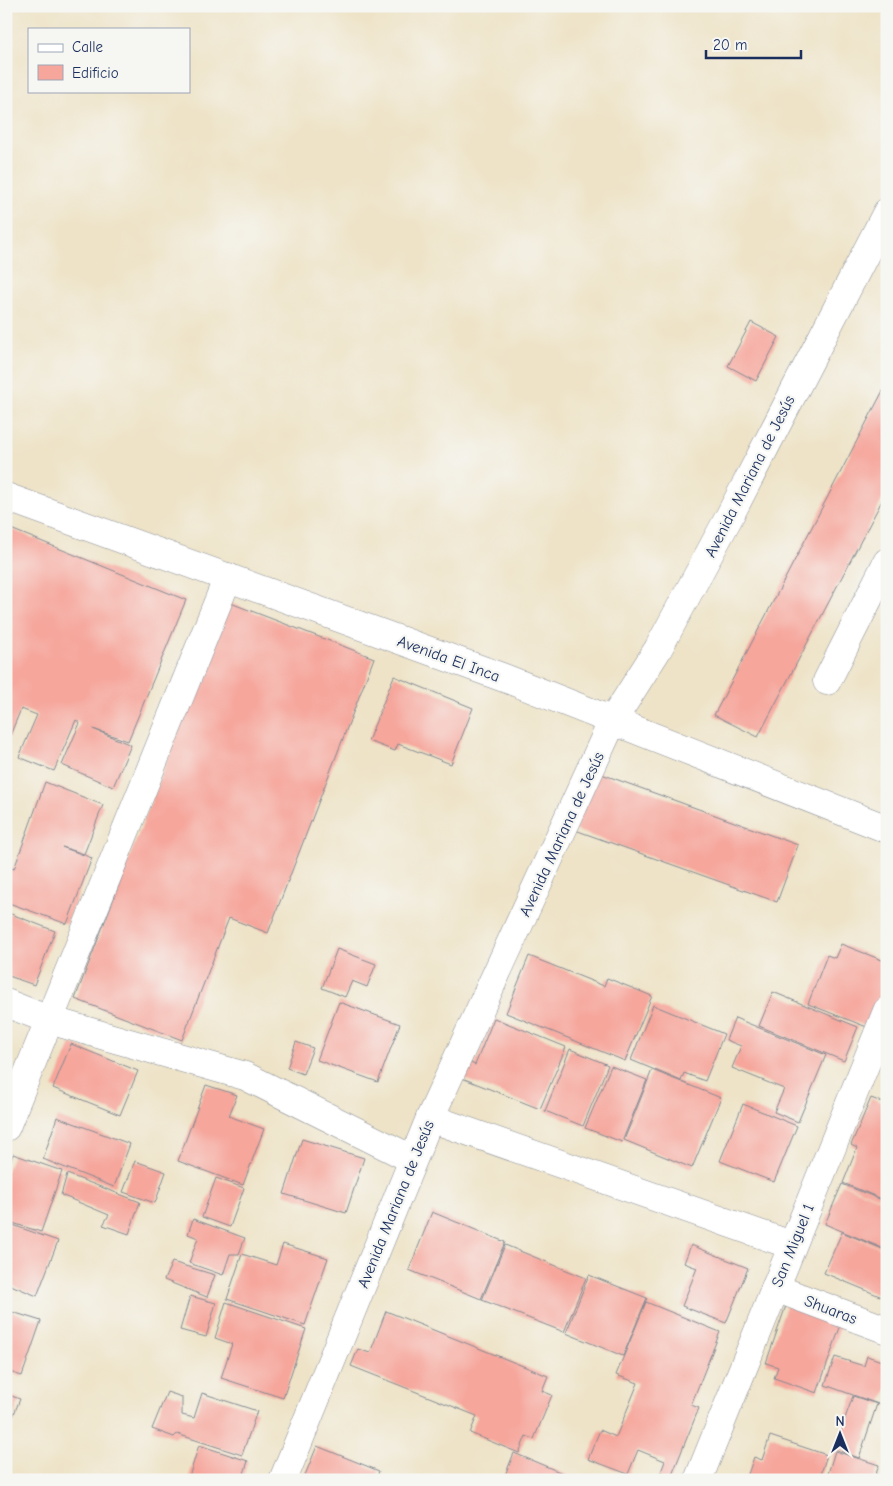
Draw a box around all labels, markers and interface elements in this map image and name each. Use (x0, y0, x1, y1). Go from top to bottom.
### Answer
legend (28, 28, 190, 92)
scale bar (706, 28, 800, 60)
text: 20 m (713, 36, 747, 54)
text: Calle (72, 38, 104, 56)
text: Edificio (72, 64, 119, 82)
street label: Avenida Mariana de Jesús (701, 392, 799, 560)
street label: Avenida El Inca (395, 632, 502, 686)
street label: Avenida Mariana de Jesús (516, 749, 608, 919)
street label: Avenida Mariana de Jesús (354, 1118, 438, 1291)
street label: San Miguel 1 (768, 1201, 818, 1290)
street label: Shuaras (802, 1292, 860, 1328)
north arrow (816, 1408, 866, 1458)
text: N (835, 1413, 845, 1430)

